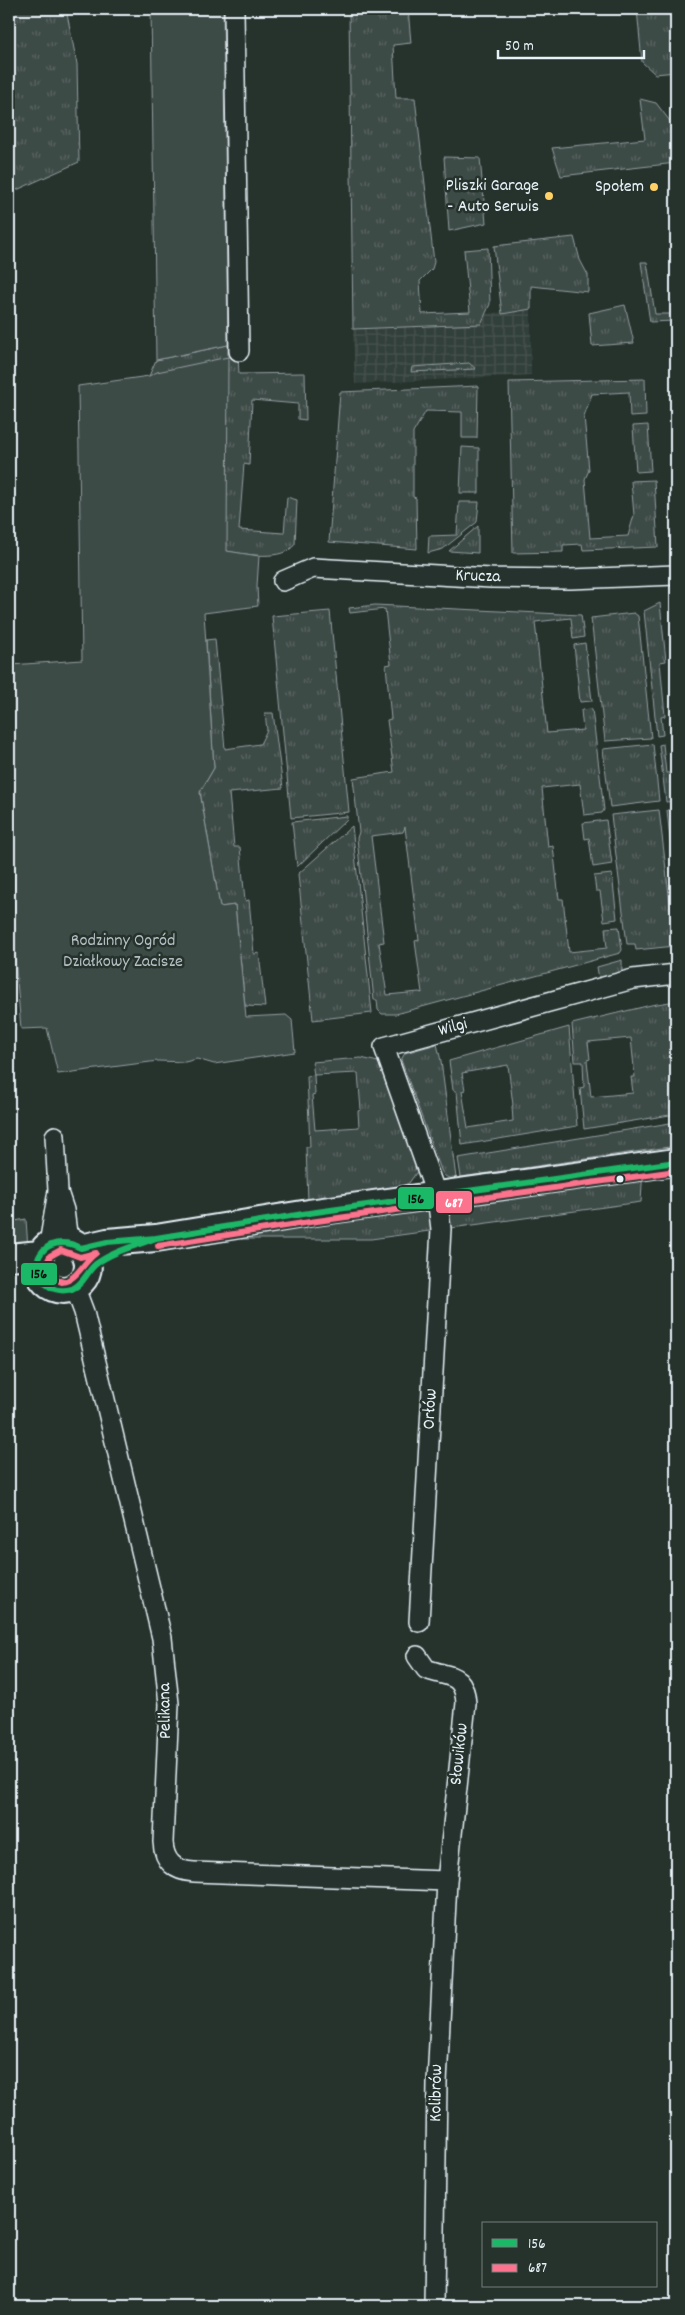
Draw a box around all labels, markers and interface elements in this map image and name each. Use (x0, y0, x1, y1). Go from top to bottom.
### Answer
scale bar (498, 28, 644, 60)
text: 50 m (505, 36, 534, 58)
place label: Pliszki Garage - Auto Serwis (446, 174, 539, 220)
place label: Społem (595, 175, 644, 200)
marker: Społem (648, 181, 660, 193)
marker: Pliszki Garage - Auto Serwis (543, 190, 555, 202)
street label: Krucza (455, 564, 502, 590)
park label: Rodzinny Ogród Działkowy Zacisze (63, 929, 183, 975)
street label: Wilgi (436, 1012, 470, 1044)
unlabelled marker (615, 1174, 625, 1184)
line badge: 156 (397, 1186, 435, 1210)
text: 156 (408, 1190, 424, 1210)
line badge: 687 (435, 1190, 473, 1214)
text: 687 (445, 1194, 464, 1214)
line badge: 156 (20, 1262, 58, 1286)
text: 156 (31, 1265, 47, 1285)
street label: Orłów (417, 1388, 445, 1430)
street label: Pelikana (153, 1682, 179, 1739)
street label: Słowików (444, 1722, 476, 1786)
street label: Kolibrów (424, 2064, 450, 2122)
legend (482, 2222, 658, 2288)
text: 156 (528, 2234, 546, 2256)
text: 687 (528, 2258, 547, 2280)

